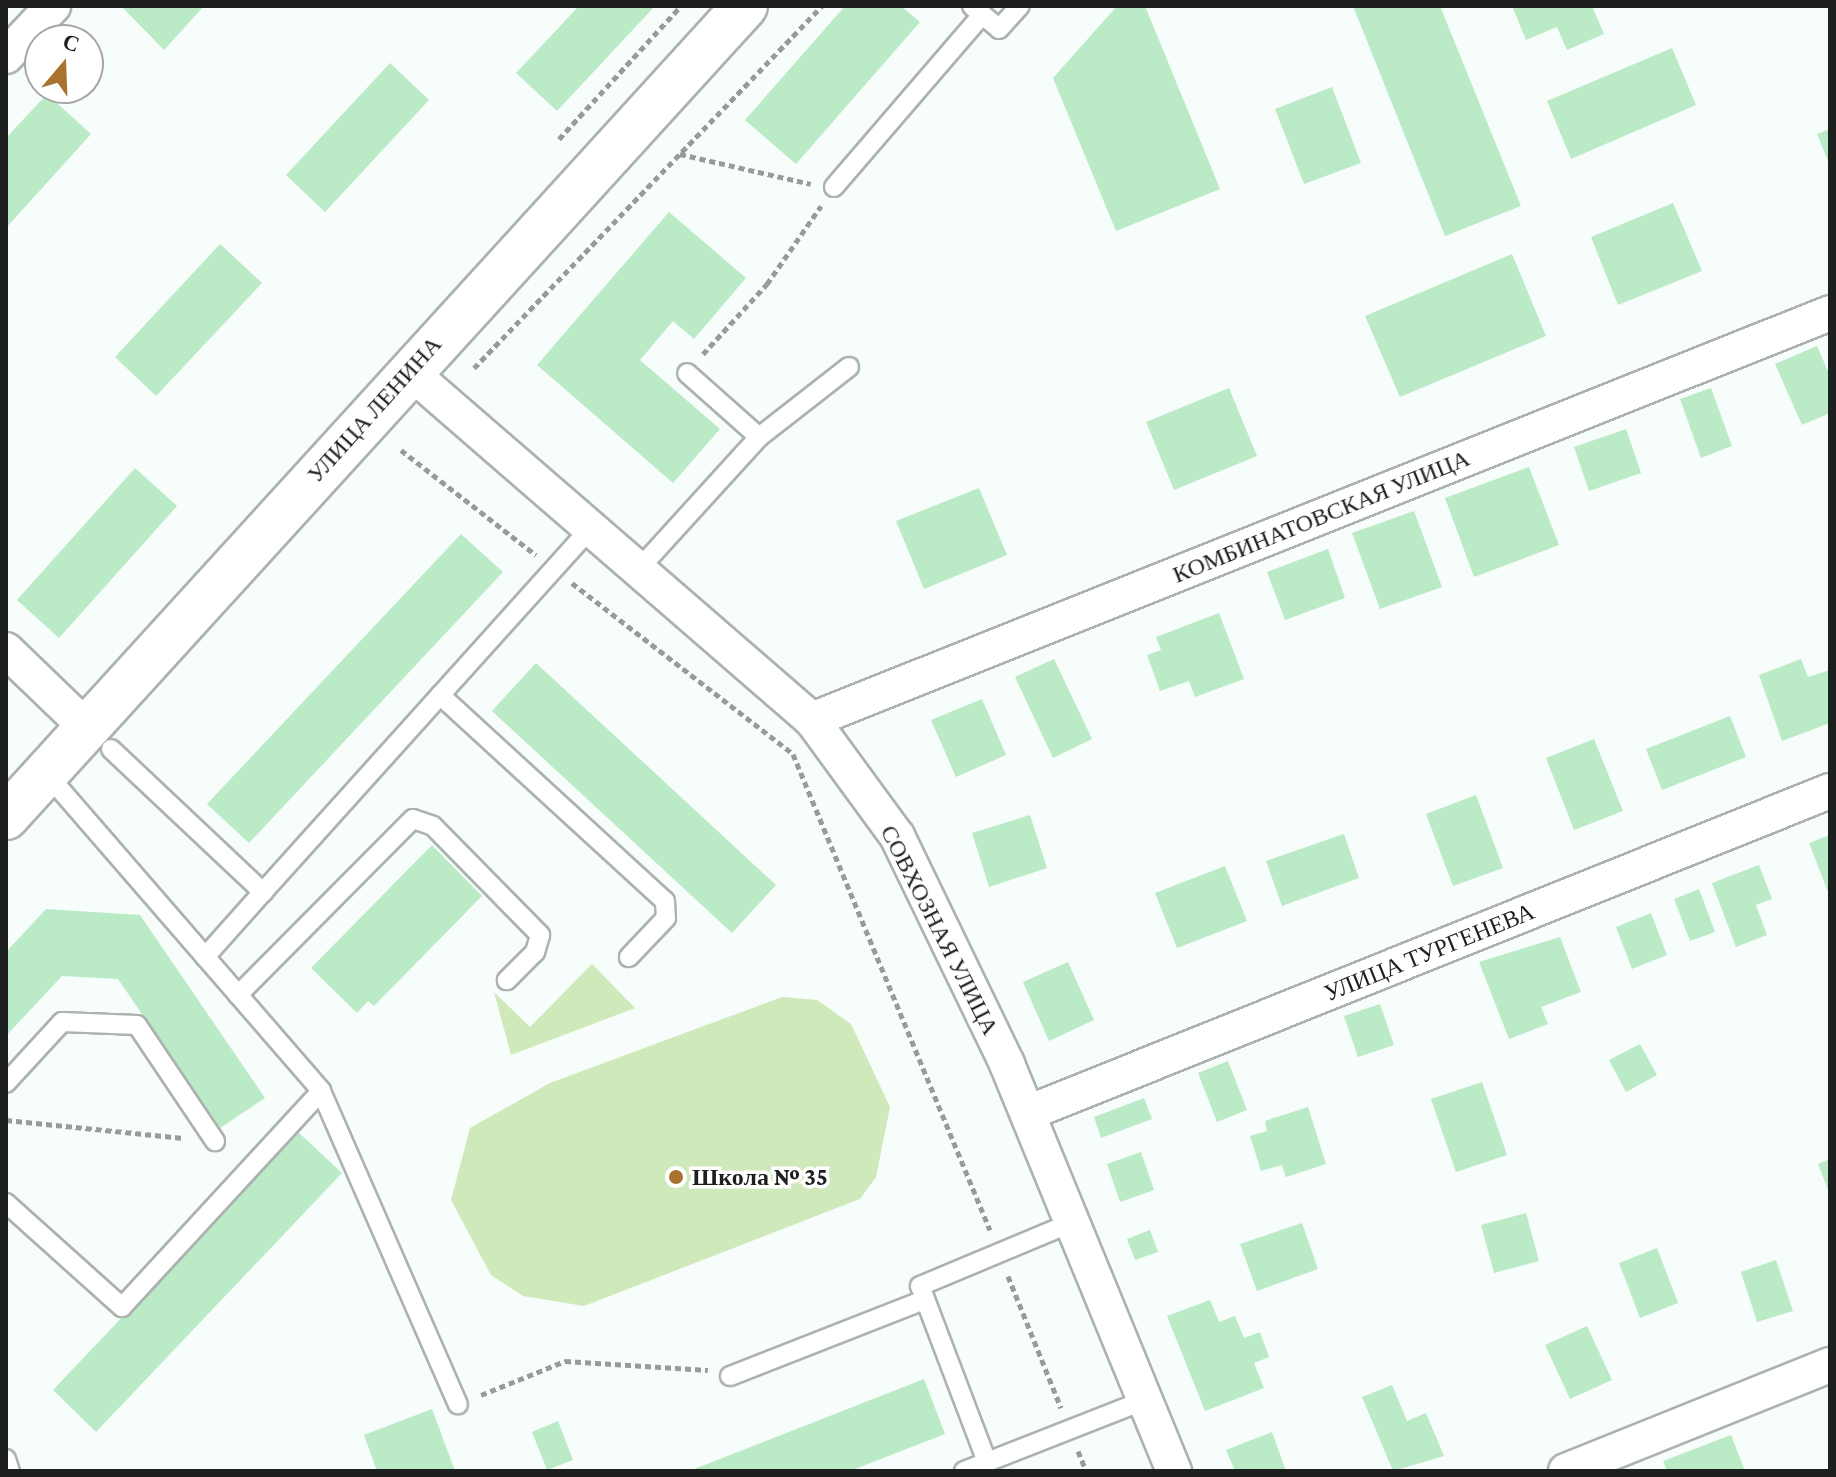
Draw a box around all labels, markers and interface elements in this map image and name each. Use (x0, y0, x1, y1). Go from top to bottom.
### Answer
north arrow (24, 24, 104, 104)
text: С (60, 28, 83, 57)
street label: УЛИЦА ЛЕНИНА (301, 330, 447, 488)
street label: КОМБИНАТОВСКАЯ УЛИЦА (1168, 443, 1474, 589)
street label: СОВХОЗНАЯ УЛИЦА (875, 820, 1005, 1040)
street label: УЛИЦА ТУРГЕНЕВА (1320, 897, 1538, 1007)
place label: Школа № 35 (692, 1163, 828, 1191)
marker: Школа № 35 (667, 1168, 685, 1186)

